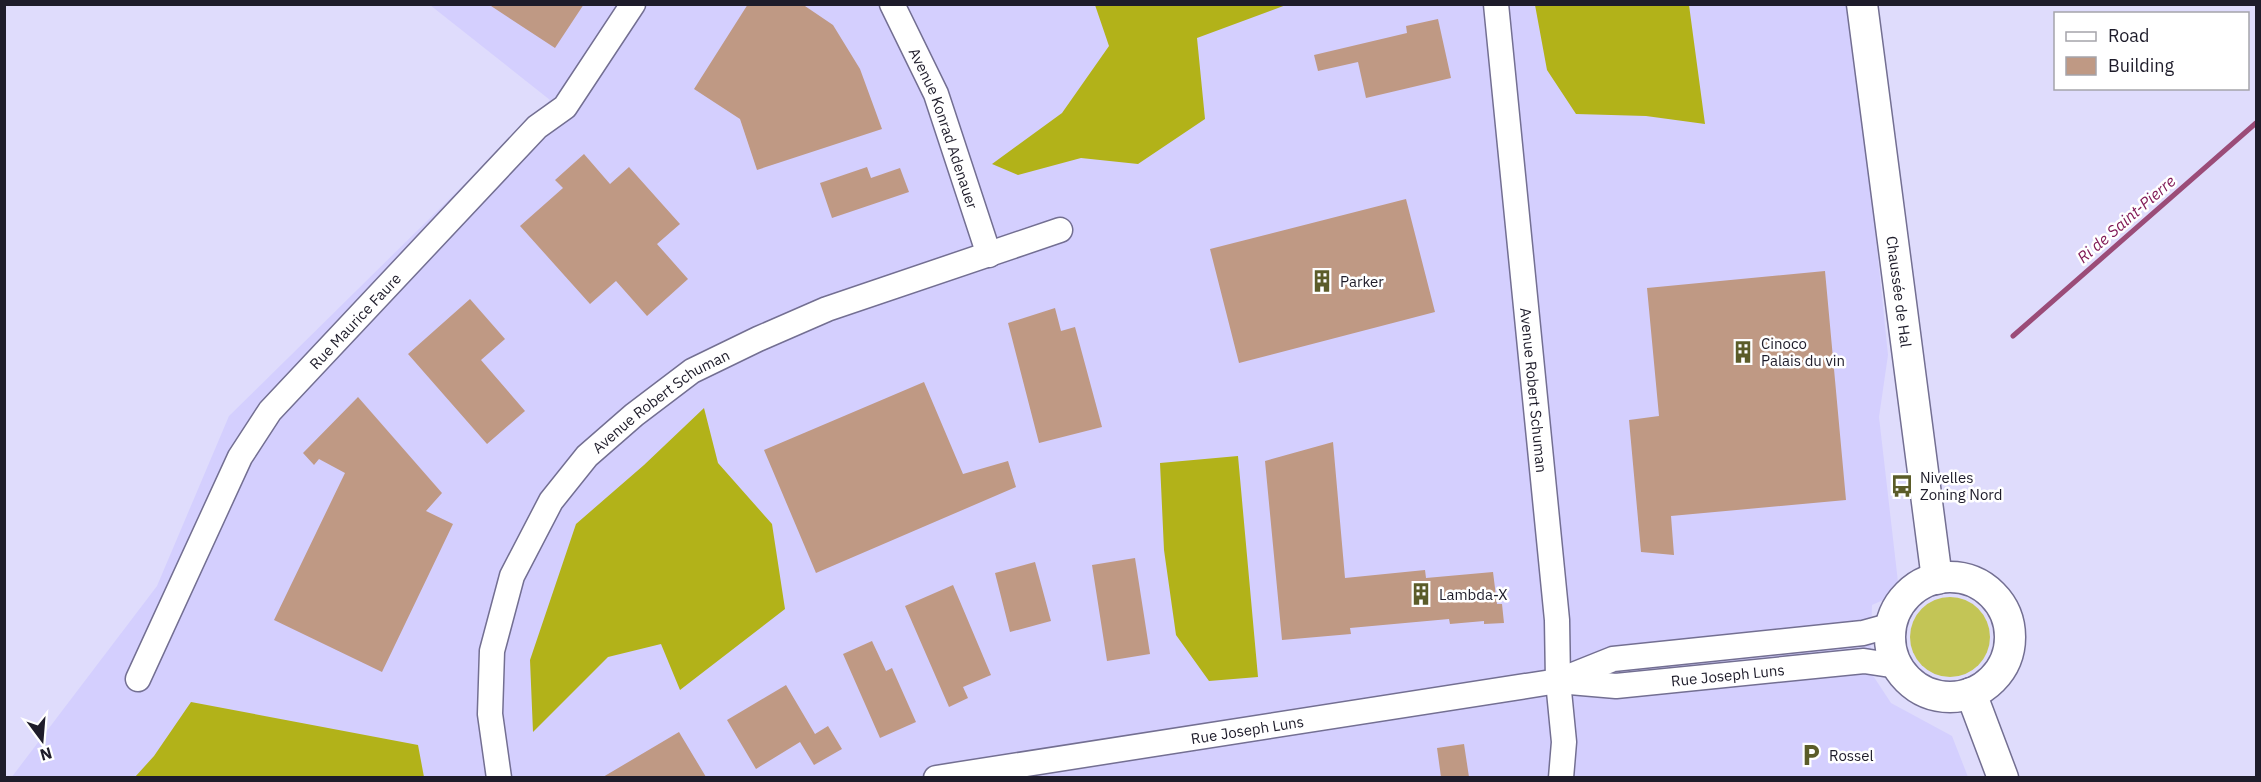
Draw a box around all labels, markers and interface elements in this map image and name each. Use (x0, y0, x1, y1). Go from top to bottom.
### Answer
legend (2054, 12, 2249, 90)
text: Road (2108, 24, 2149, 47)
street label: Avenue Konrad Adenauer (905, 44, 983, 212)
text: Building (2108, 54, 2175, 77)
water label: Ri de Saint-Pierre (2073, 171, 2179, 267)
street label: Chaussée de Hal (1883, 235, 1916, 348)
building icon: Parker (1309, 268, 1335, 294)
street label: Rue Maurice Faure (305, 269, 405, 373)
place label: Parker (1340, 272, 1384, 291)
street label: Avenue Robert Schuman (1517, 307, 1552, 474)
place label: Cinoco Palais du vin (1761, 334, 1845, 370)
building icon: Cinoco Palais du vin (1730, 339, 1756, 365)
street label: Avenue Robert Schuman (588, 345, 732, 457)
place label: Nivelles Zoning Nord (1920, 468, 2002, 504)
bus stop icon: Nivelles Zoning Nord (1889, 473, 1915, 499)
building icon: Lambda-X (1408, 581, 1434, 607)
place label: Lambda-X (1439, 585, 1508, 604)
street label: Rue Joseph Luns (1670, 660, 1785, 690)
north arrow (12, 710, 72, 770)
street label: Rue Joseph Luns (1189, 711, 1305, 748)
parking icon: Rossel (1798, 742, 1824, 768)
text: N (38, 743, 54, 766)
place label: Rossel (1829, 746, 1874, 765)

